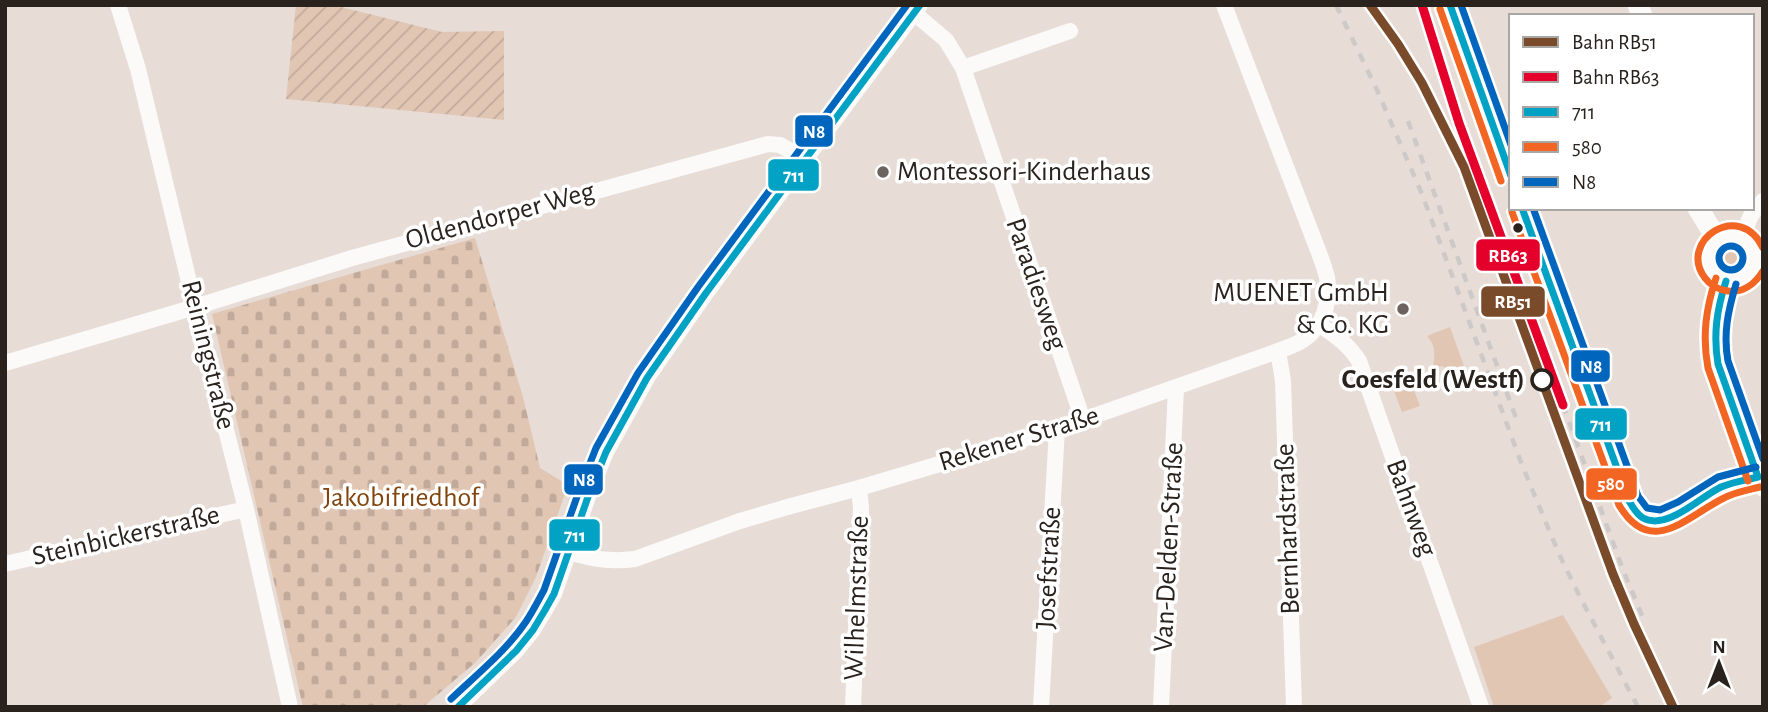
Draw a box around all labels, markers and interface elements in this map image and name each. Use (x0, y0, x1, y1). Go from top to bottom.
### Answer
legend (1509, 14, 1754, 210)
text: Bahn RB51 (1572, 32, 1657, 53)
text: Bahn RB63 (1572, 67, 1659, 88)
text: 711 (1572, 102, 1595, 123)
line badge: N8 (794, 114, 834, 148)
text: N8 (803, 123, 825, 142)
text: 580 (1572, 137, 1602, 158)
line badge: 711 (767, 158, 820, 192)
place label: Montessori-Kinderhaus (897, 158, 1151, 186)
marker: Montessori-Kinderhaus (875, 164, 891, 180)
text: 711 (783, 167, 805, 186)
text: N8 (1572, 172, 1596, 193)
street label: Oldendorper Weg (402, 177, 598, 255)
street label: Paradiesweg (1000, 214, 1072, 354)
unlabelled marker (1511, 221, 1525, 235)
line badge: RB63 (1475, 238, 1541, 272)
text: RB63 (1488, 247, 1528, 266)
street label: Reiningstraße (176, 277, 240, 433)
place label: MUENET GmbH & Co. KG (1213, 279, 1389, 339)
line badge: RB51 (1480, 285, 1546, 318)
text: RB51 (1494, 293, 1532, 312)
marker: MUENET GmbH & Co. KG (1395, 301, 1411, 317)
line badge: N8 (1570, 349, 1611, 383)
text: N8 (1580, 358, 1602, 377)
place label: Coesfeld (Westf) (1342, 366, 1525, 394)
marker: Coesfeld (Westf) (1531, 369, 1553, 391)
street label: Rekener Straße (936, 401, 1102, 477)
line badge: 711 (1574, 407, 1628, 441)
text: 711 (1590, 416, 1612, 435)
street label: Van-Delden-Straße (1150, 442, 1188, 652)
street label: Bernhardstraße (1271, 443, 1305, 615)
street label: Bahnweg (1381, 456, 1442, 561)
line badge: N8 (563, 463, 604, 496)
line badge: 580 (1585, 467, 1638, 501)
text: N8 (573, 471, 595, 490)
text: 580 (1597, 475, 1625, 494)
park label: Jakobifriedhof (323, 484, 481, 512)
street label: Steinbickerstraße (30, 501, 222, 571)
street label: Josefstraße (1032, 506, 1066, 630)
street label: Wilhelmstraße (840, 515, 874, 681)
line badge: 711 (548, 518, 601, 552)
text: 711 (564, 527, 586, 546)
north arrow (1684, 628, 1754, 698)
text: N (1712, 638, 1726, 657)

